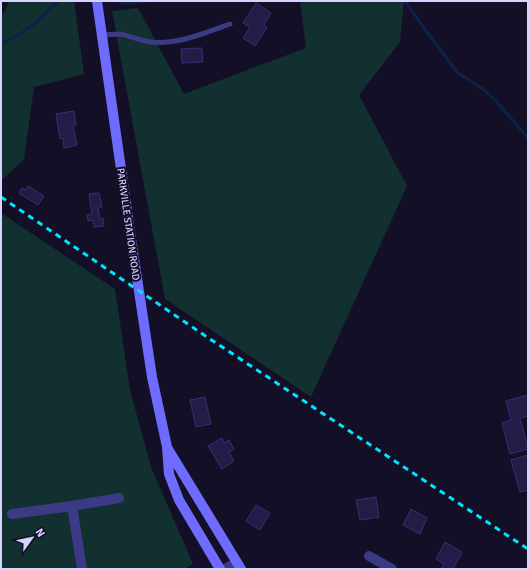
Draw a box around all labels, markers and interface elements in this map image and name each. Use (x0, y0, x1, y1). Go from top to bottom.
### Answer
street label: PARKVILLE STATION ROAD (114, 167, 142, 281)
north arrow (12, 518, 52, 558)
text: N (32, 526, 48, 540)

